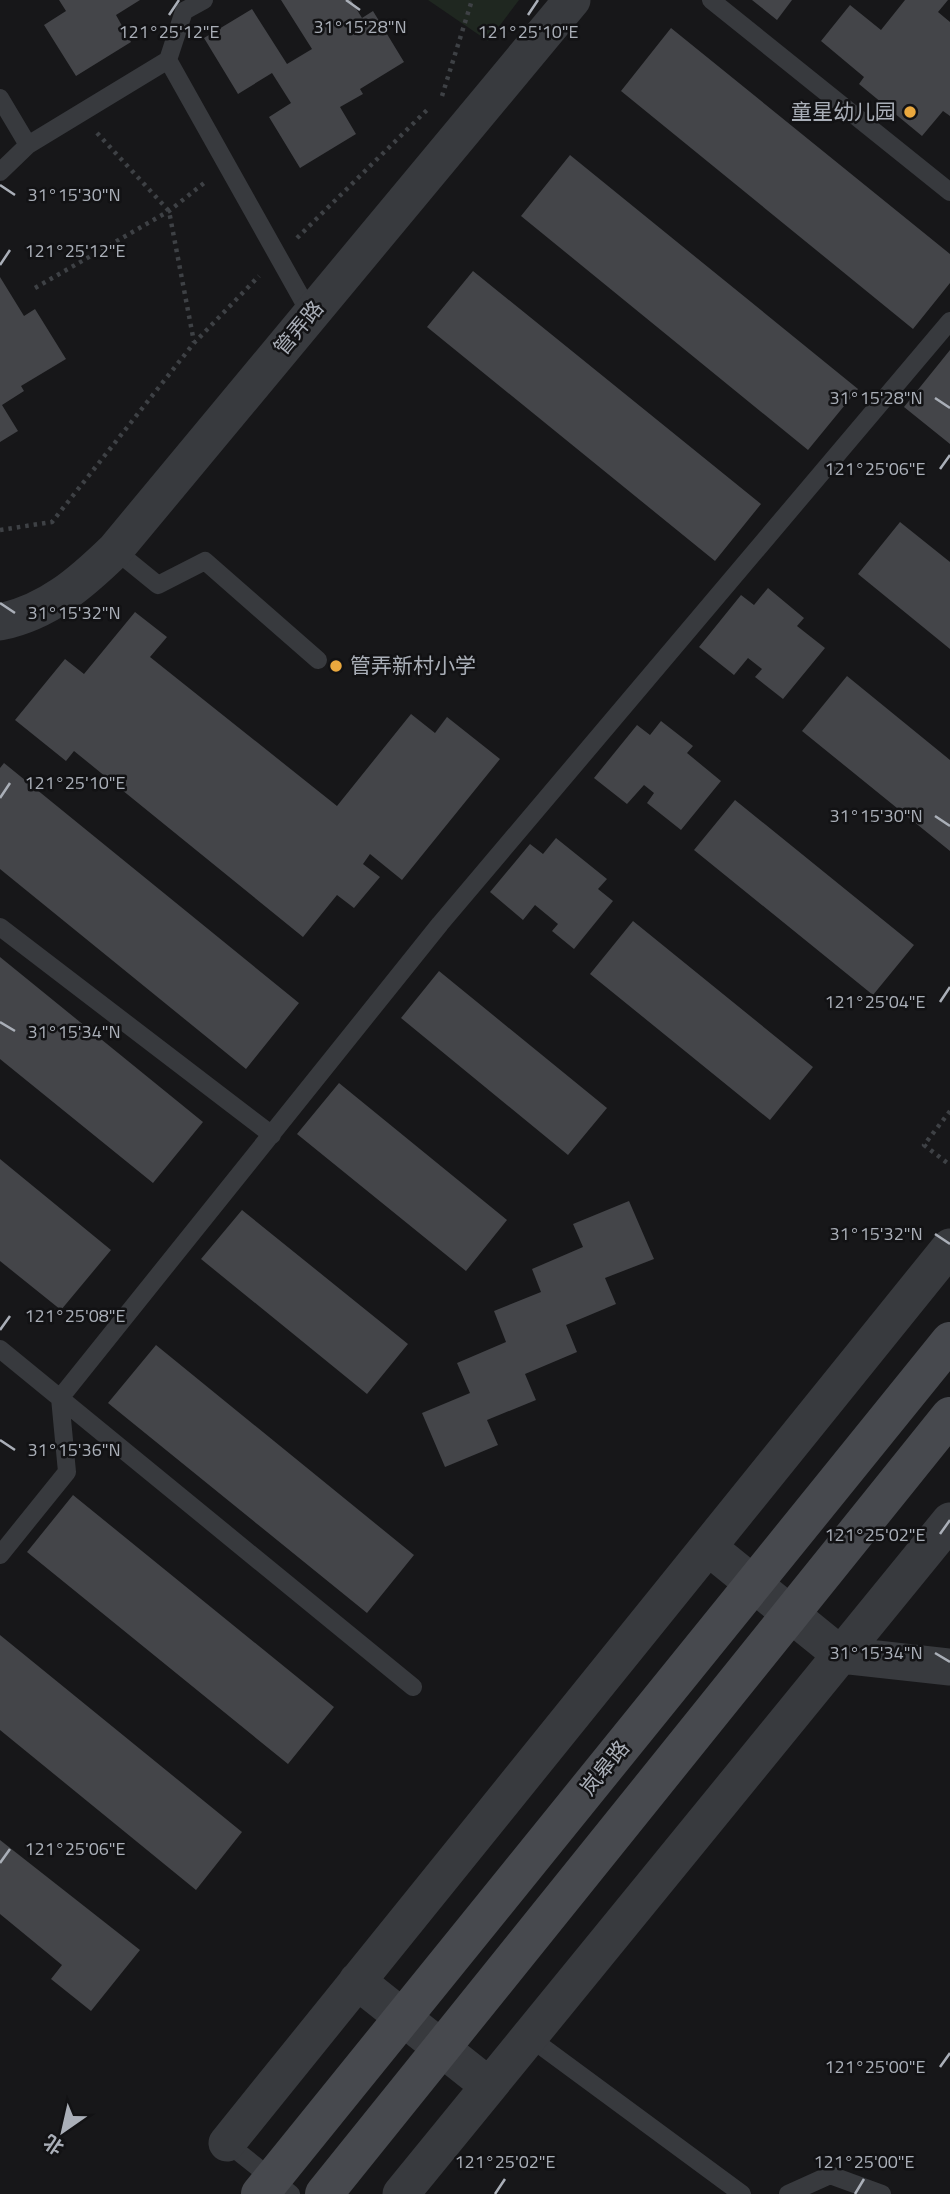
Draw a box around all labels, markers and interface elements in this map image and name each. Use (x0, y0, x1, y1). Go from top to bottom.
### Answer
text: 31°15'28"N (313, 13, 407, 40)
text: 121°25'12"E (118, 18, 220, 45)
text: 121°25'10"E (477, 18, 579, 45)
place label: 童星幼儿园 (791, 95, 896, 127)
marker: 童星幼儿园 (902, 104, 918, 120)
text: 31°15'30"N (27, 181, 121, 208)
text: 121°25'12"E (24, 237, 126, 264)
street label: 管弄路 (266, 293, 331, 362)
text: 31°15'28"N (829, 384, 923, 411)
text: 121°25'06"E (824, 455, 926, 482)
text: 31°15'32"N (27, 599, 121, 626)
place label: 管弄新村小学 (350, 649, 476, 681)
marker: 管弄新村小学 (328, 658, 344, 674)
text: 121°25'10"E (24, 769, 126, 796)
text: 31°15'30"N (829, 802, 923, 829)
text: 121°25'04"E (824, 988, 926, 1015)
text: 31°15'34"N (27, 1018, 121, 1045)
text: 31°15'32"N (829, 1220, 923, 1247)
text: 121°25'08"E (24, 1302, 126, 1329)
text: 31°15'36"N (27, 1436, 121, 1463)
text: 121°25'02"E (824, 1521, 926, 1548)
text: 31°15'34"N (829, 1639, 923, 1666)
street label: 岚皋路 (572, 1733, 636, 1802)
text: 121°25'06"E (24, 1835, 126, 1862)
text: 121°25'00"E (824, 2053, 926, 2080)
north arrow (28, 2096, 98, 2166)
text: 北 (37, 2128, 69, 2163)
text: 121°25'02"E (454, 2148, 556, 2175)
text: 121°25'00"E (813, 2148, 915, 2175)

